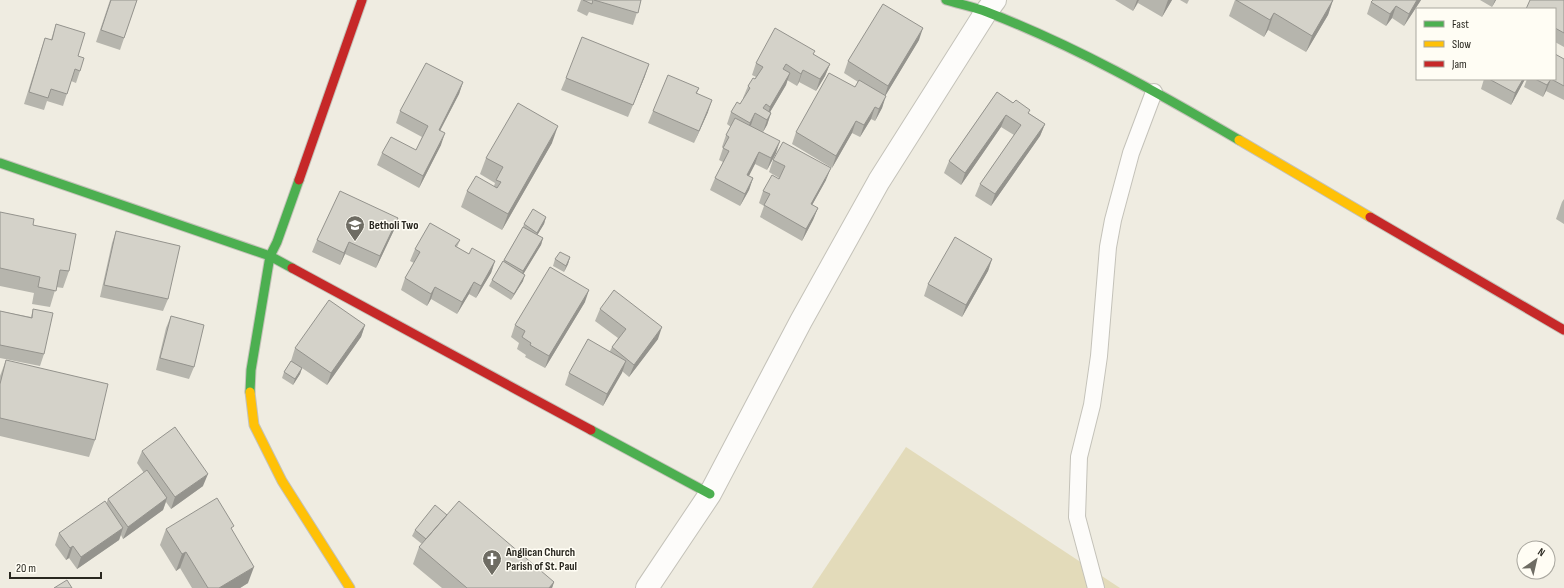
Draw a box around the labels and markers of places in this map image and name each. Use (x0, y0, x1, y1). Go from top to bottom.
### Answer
school or university icon: Betholi Two (344, 214, 366, 242)
place label: Betholi Two (369, 218, 419, 233)
place label: Anglican Church Parish of St. Paul (505, 545, 577, 574)
church icon: Anglican Church Parish of St. Paul (481, 548, 503, 576)

